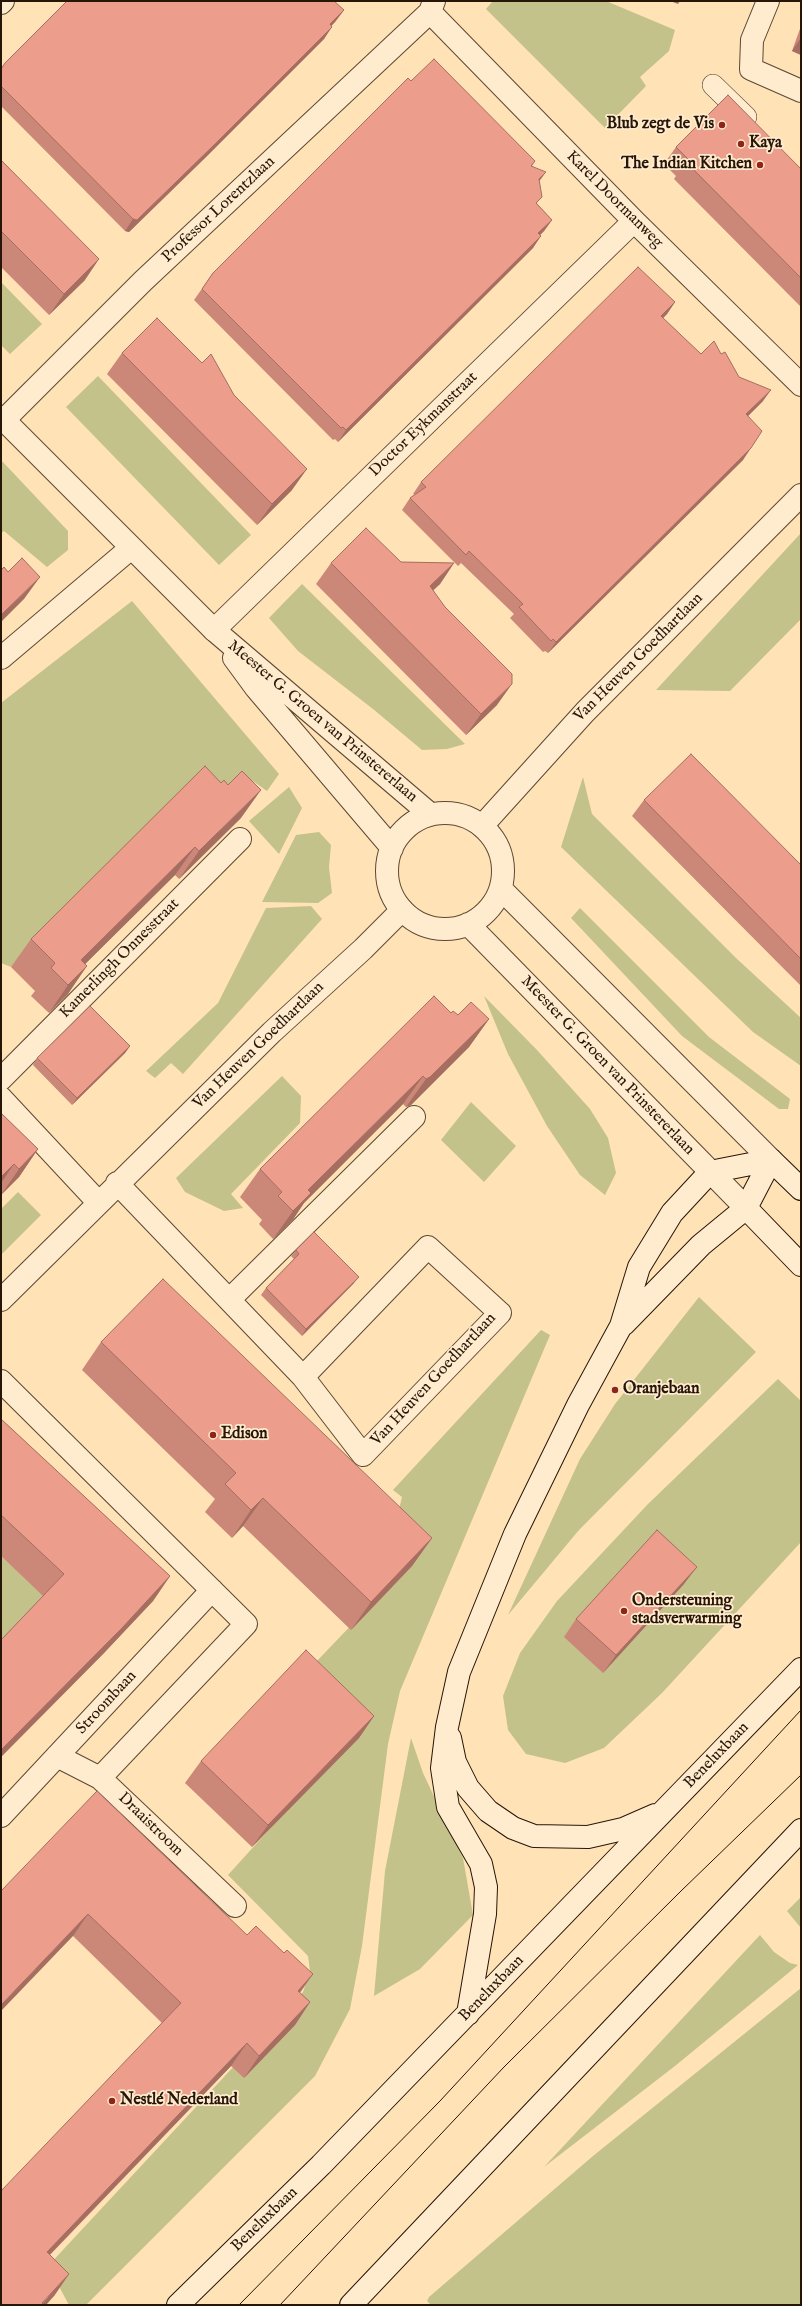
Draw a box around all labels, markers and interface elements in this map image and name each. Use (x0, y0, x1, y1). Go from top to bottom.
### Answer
place label: Blub zegt de Vis (607, 115, 714, 135)
marker: Blub zegt de Vis (717, 120, 727, 130)
place label: Kaya (749, 134, 782, 154)
marker: Kaya (736, 139, 746, 149)
street label: Karel Doormanweg (561, 147, 667, 253)
street label: Professor Lorentzlaan (159, 153, 279, 267)
place label: The Indian Kitchen (621, 155, 752, 175)
marker: The Indian Kitchen (755, 160, 765, 170)
street label: Doctor Eykmanstraat (366, 368, 482, 482)
street label: Van Heuven Goedhartlaan (570, 589, 708, 727)
street label: Meester G. Groen van Prinstererlaan (223, 637, 421, 807)
street label: Kamerlingh Onnesstraat (56, 895, 184, 1023)
street label: Meester G. Groen van Prinstererlaan (516, 972, 698, 1160)
street label: Van Heuven Goedhartlaan (190, 978, 328, 1114)
street label: Van Heuven Goedhartlaan (367, 1310, 501, 1450)
place label: Oranjebaan (623, 1380, 700, 1400)
marker: Oranjebaan (610, 1385, 620, 1395)
place label: Edison (221, 1425, 268, 1445)
marker: Edison (208, 1430, 218, 1440)
place label: Ondersteuning stadsverwarming (632, 1592, 742, 1630)
marker: Ondersteuning stadsverwarming (619, 1606, 629, 1616)
street label: Stroombaan (73, 1667, 141, 1739)
street label: Beneluxbaan (681, 1719, 753, 1793)
street label: Draaistroom (113, 1789, 187, 1861)
street label: Beneluxbaan (456, 1952, 528, 2026)
place label: Nestlé Nederland (120, 2091, 238, 2111)
marker: Nestlé Nederland (107, 2096, 117, 2106)
street label: Beneluxbaan (228, 2184, 302, 2256)

